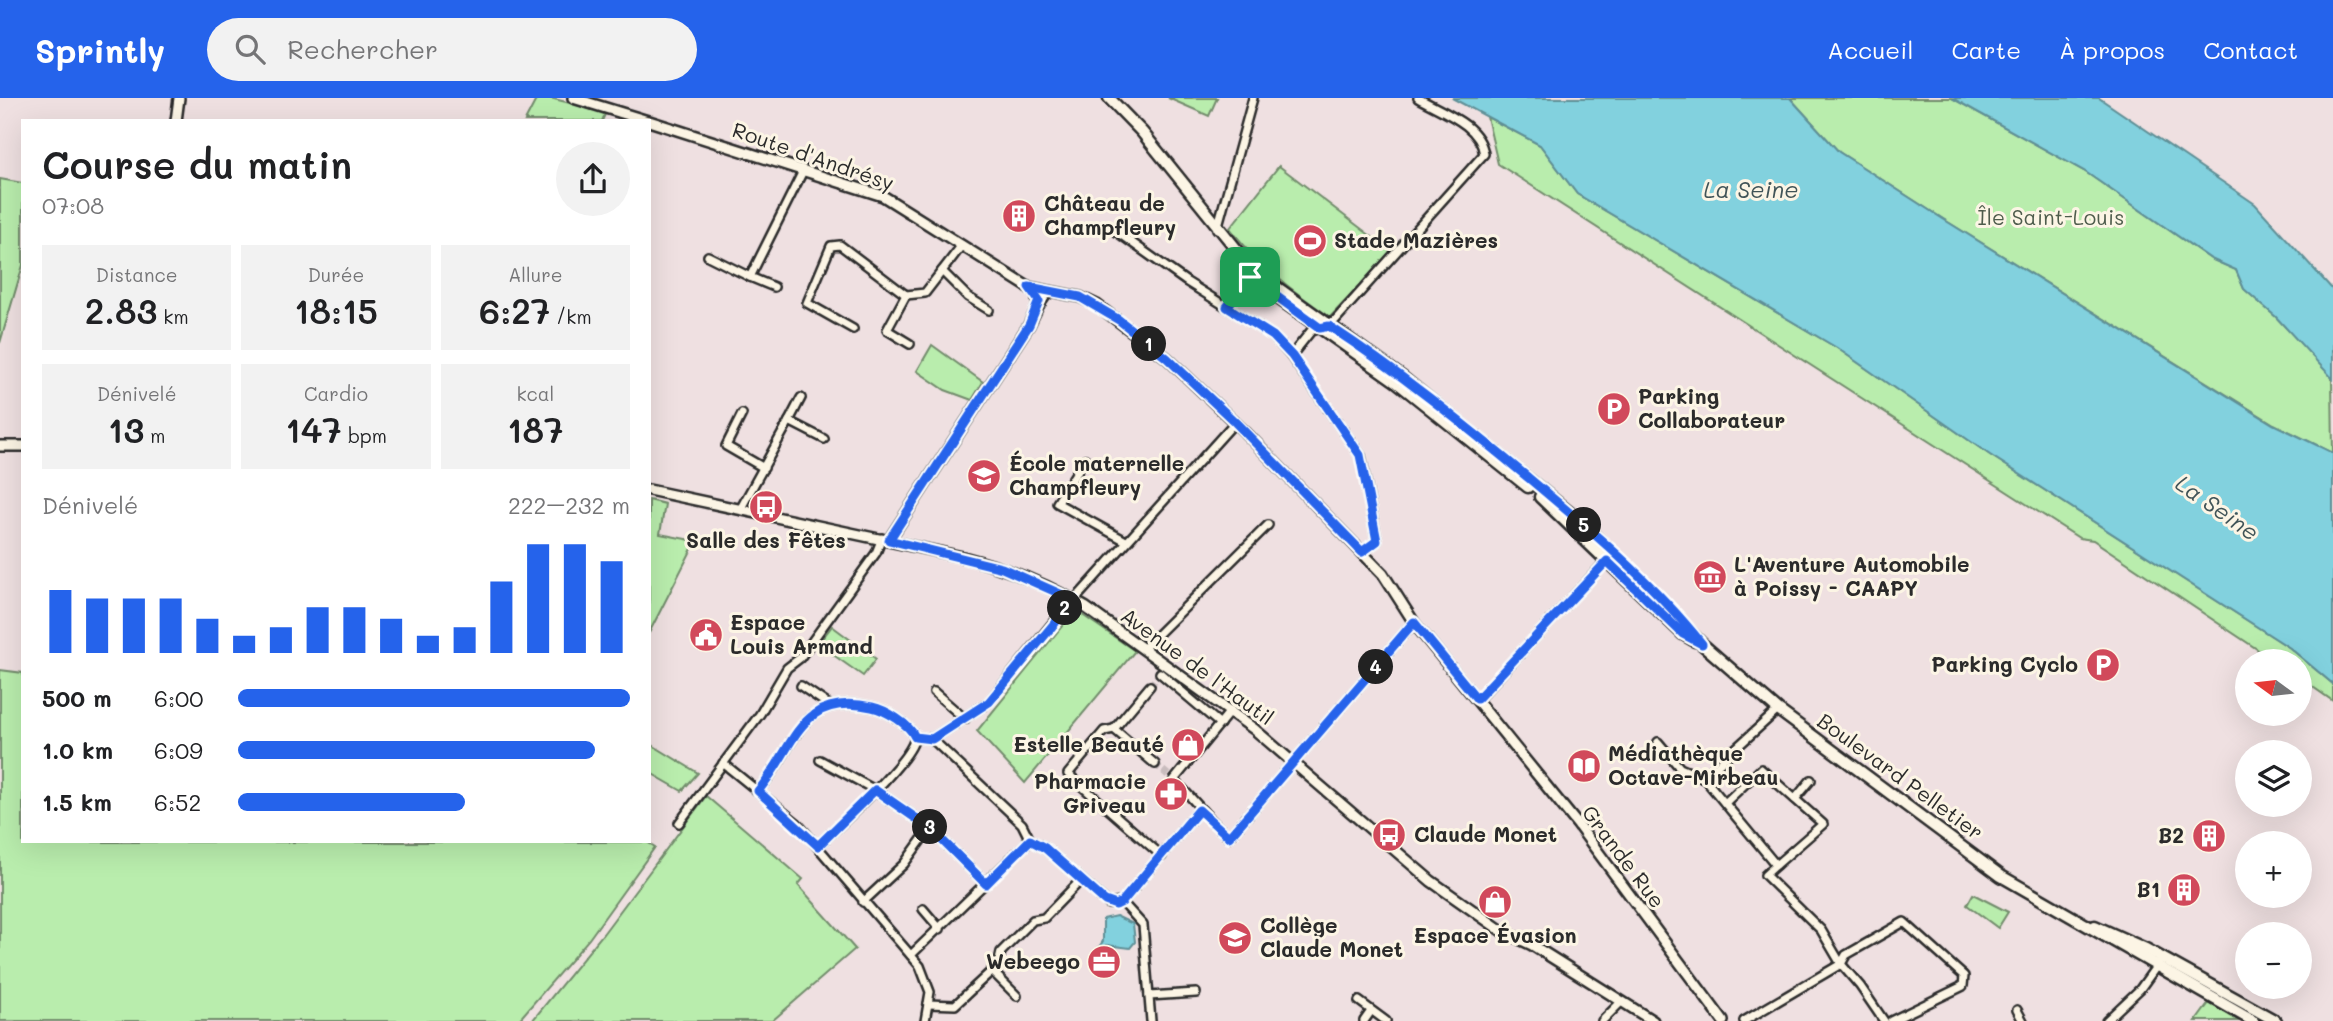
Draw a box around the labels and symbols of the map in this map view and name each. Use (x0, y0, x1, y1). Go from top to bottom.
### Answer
street label: Route d'Andrésy (729, 115, 898, 196)
water label: La Seine (1704, 174, 1799, 204)
place label: Château de Champfleury (1044, 189, 1176, 241)
building icon: Château de Champfleury (1000, 197, 1038, 235)
park label: Île Saint-Louis (1978, 203, 2124, 230)
sports icon: Stade Mazières (1291, 222, 1329, 260)
place label: Stade Mazières (1334, 226, 1498, 253)
pin (1220, 247, 1280, 307)
pin: 1 (1132, 327, 1166, 362)
place label: Parking Collaborateur (1638, 382, 1785, 433)
parking icon: Parking Collaborateur (1595, 390, 1633, 428)
place label: École maternelle Champfleury (1009, 449, 1184, 501)
school or university icon: École maternelle Champfleury (965, 457, 1003, 495)
water label: La Seine (2170, 468, 2265, 547)
bus stop icon: Salle des Fêtes (747, 488, 785, 526)
pin: 5 (1566, 508, 1602, 542)
place label: Salle des Fêtes (686, 526, 846, 553)
place label: L'Aventure Automobile à Poissy - CAAPY (1734, 550, 1969, 602)
museum icon: L'Aventure Automobile à Poissy - CAAPY (1691, 558, 1729, 596)
pin: 2 (1048, 590, 1082, 626)
street label: Avenue de l'Hautil (1116, 601, 1280, 730)
place label: Espace Louis Armand (730, 608, 873, 659)
public building icon: Espace Louis Armand (687, 616, 725, 654)
parking icon: Parking Cyclo (2084, 646, 2122, 684)
north arrow (2235, 649, 2312, 726)
pin: 4 (1358, 650, 1394, 684)
place label: Parking Cyclo (1931, 650, 2078, 678)
street label: Boulevard Pelletier (1813, 706, 1989, 845)
shop icon: Estelle Beauté (1169, 726, 1207, 764)
place label: Estelle Beauté (1013, 730, 1164, 757)
place label: Médiathèque Octave-Mirbeau (1608, 739, 1778, 790)
library icon: Médiathèque Octave-Mirbeau (1565, 747, 1603, 785)
place label: Pharmacie Griveau (1034, 767, 1146, 818)
pharmacy icon: Pharmacie Griveau (1152, 775, 1190, 813)
street label: Grande Rue (1577, 799, 1672, 913)
pin: 3 (912, 810, 948, 844)
bus stop icon: Claude Monet (1370, 816, 1408, 854)
building icon: B2 (2190, 817, 2228, 855)
place label: Claude Monet (1414, 820, 1557, 847)
place label: B2 (2158, 821, 2184, 848)
building icon: B1 (2165, 871, 2203, 909)
place label: B1 (2137, 875, 2160, 902)
shop icon: Espace Évasion (1476, 883, 1514, 921)
place label: Collège Claude Monet (1260, 911, 1403, 962)
school or university icon: Collège Claude Monet (1216, 919, 1254, 957)
place label: Espace Évasion (1414, 921, 1576, 948)
office icon: Webeego (1085, 943, 1123, 981)
place label: Webeego (986, 947, 1080, 974)

